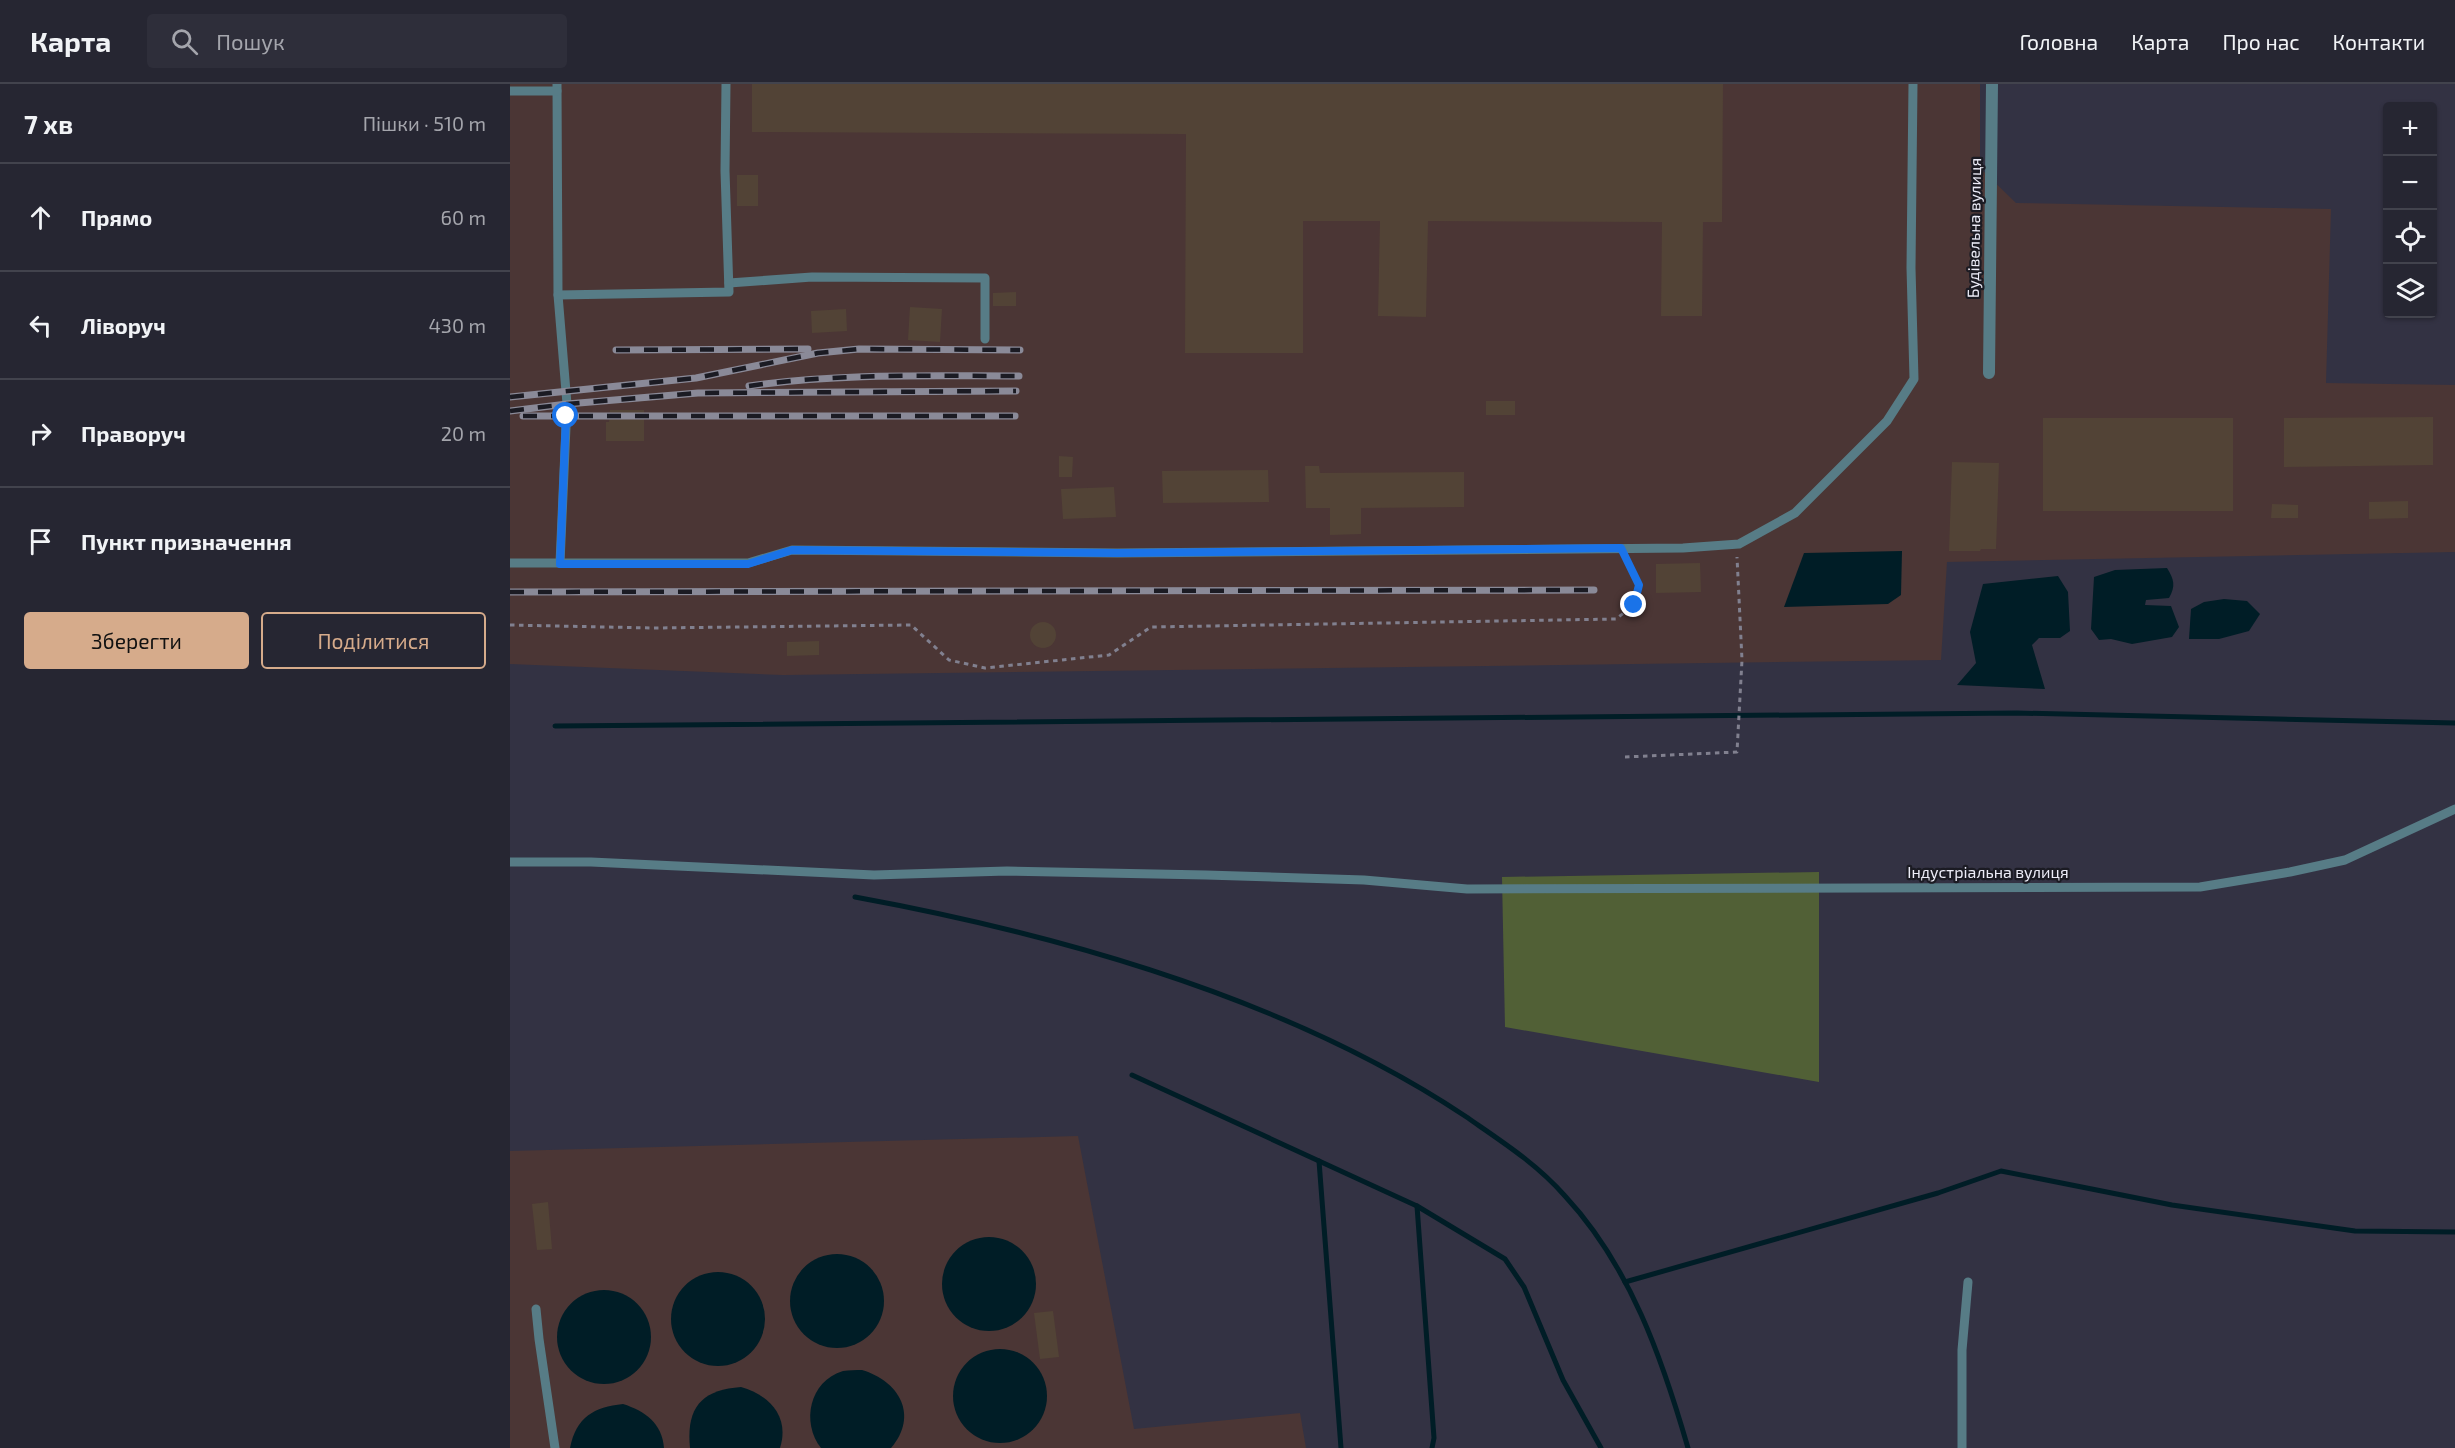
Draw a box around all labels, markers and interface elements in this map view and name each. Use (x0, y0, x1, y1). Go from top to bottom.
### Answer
search box (147, 14, 567, 68)
text: Карта (30, 24, 111, 58)
icon: search (168, 25, 201, 58)
text: Пошук (216, 28, 285, 54)
text: Головна (2019, 29, 2098, 54)
text: Карта (2131, 29, 2189, 54)
text: Про нас (2222, 29, 2300, 54)
text: Контакти (2333, 29, 2425, 54)
map controls (2383, 102, 2437, 318)
button: + (2383, 102, 2437, 156)
text: 7 хв (24, 108, 73, 139)
text: Пішки · 510 m (363, 111, 486, 135)
button: − (2383, 156, 2437, 210)
street label: Будівельна вулиця (1963, 158, 1985, 298)
icon: ahead (24, 201, 57, 234)
text: Прямо (81, 204, 152, 230)
text: 60 m (441, 205, 486, 229)
button: locate (2383, 210, 2437, 264)
button: layers (2383, 264, 2437, 318)
icon: left (24, 309, 57, 342)
text: Ліворуч (81, 312, 166, 338)
text: 430 m (429, 313, 486, 337)
route start (552, 402, 578, 428)
icon: right (24, 417, 57, 450)
text: Праворуч (81, 420, 186, 446)
text: 20 m (441, 421, 486, 445)
icon: arrive (24, 525, 57, 558)
text: Пункт призначення (81, 528, 292, 554)
route end (1620, 591, 1646, 617)
button: Зберегти (24, 612, 249, 669)
button: Поділитися (261, 612, 486, 669)
street label: Індустріальна вулиця (1907, 862, 2069, 882)

